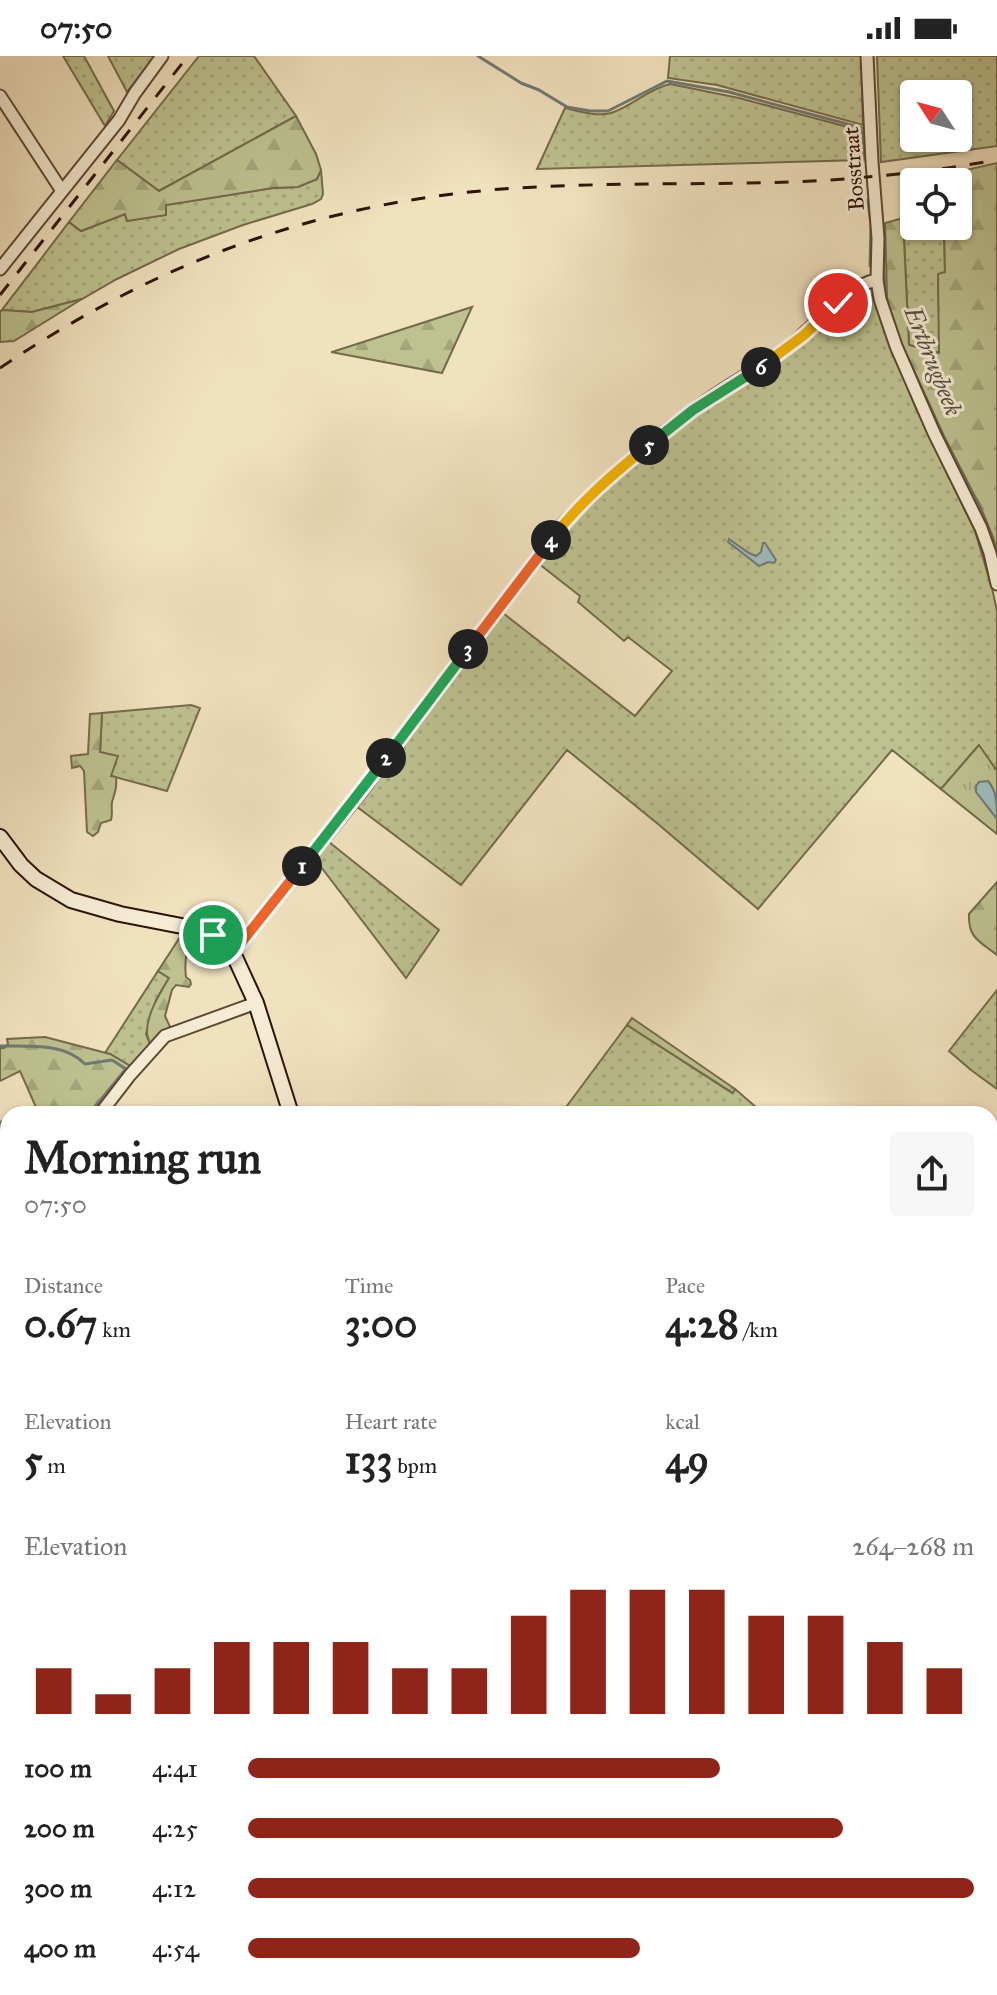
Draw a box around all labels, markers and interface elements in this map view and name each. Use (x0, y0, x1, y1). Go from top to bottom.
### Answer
text: 07:50 (40, 10, 112, 46)
north arrow (900, 80, 972, 152)
map controls (900, 80, 972, 240)
street label: Bosstraat (837, 126, 870, 212)
button: locate (900, 168, 972, 240)
pin (804, 269, 872, 337)
icon: check (816, 281, 860, 325)
water label: Ertbrugbeek (897, 301, 969, 420)
pin: 6 (741, 347, 781, 387)
text: 6 (755, 353, 767, 380)
pin: 5 (629, 425, 669, 465)
text: 5 (644, 431, 654, 458)
pin: 4 (531, 520, 571, 560)
text: 4 (545, 526, 557, 553)
pin: 3 (448, 629, 488, 669)
text: 3 (464, 635, 472, 662)
pin: 2 (366, 738, 406, 778)
text: 2 (381, 744, 391, 771)
pin: 1 (282, 846, 322, 886)
text: 1 (298, 852, 306, 879)
pin (179, 901, 247, 969)
icon: arrive (191, 913, 235, 957)
text: Morning run (24, 1131, 261, 1185)
button: share (890, 1132, 974, 1216)
text: 07:50 (24, 1188, 87, 1220)
text: Distance (24, 1272, 103, 1299)
text: Time (345, 1272, 393, 1299)
text: Pace (665, 1272, 705, 1299)
text: 0.67 (24, 1299, 97, 1348)
text: 3:00 (345, 1299, 417, 1348)
text: 4:28 (665, 1299, 739, 1348)
text: km (97, 1316, 131, 1343)
text: /km (739, 1316, 778, 1343)
text: Elevation (24, 1408, 111, 1435)
text: Heart rate (345, 1408, 437, 1435)
text: kcal (665, 1408, 700, 1435)
text: 5 (24, 1435, 43, 1484)
text: 133 (345, 1435, 392, 1484)
text: 49 (665, 1435, 709, 1484)
text: m (43, 1452, 66, 1479)
text: bpm (392, 1452, 437, 1479)
text: Elevation (24, 1530, 127, 1562)
text: 264–268 m (852, 1530, 974, 1562)
text: 100 m (24, 1752, 92, 1784)
text: 4:41 (152, 1752, 198, 1784)
text: 200 m (24, 1812, 95, 1844)
text: 4:25 (152, 1812, 198, 1844)
text: 300 m (24, 1872, 92, 1904)
text: 4:12 (152, 1872, 196, 1904)
text: 400 m (24, 1932, 96, 1964)
text: 4:54 (152, 1932, 199, 1964)

